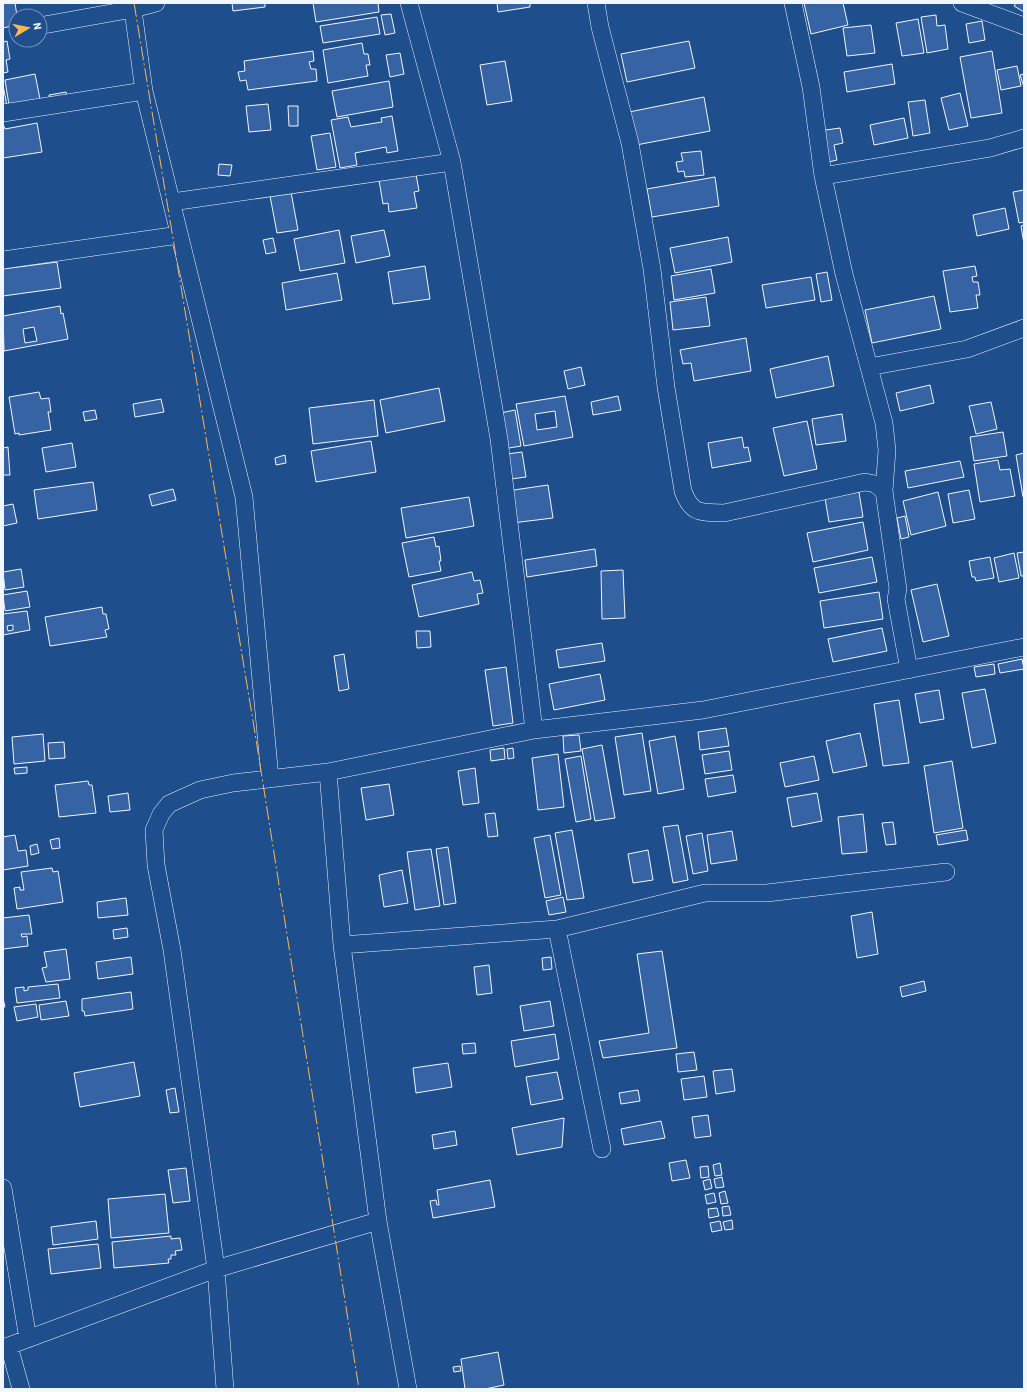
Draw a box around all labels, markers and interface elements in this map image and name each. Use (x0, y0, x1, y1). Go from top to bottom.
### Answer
north arrow (8, 8, 48, 48)
text: N (29, 21, 45, 31)

